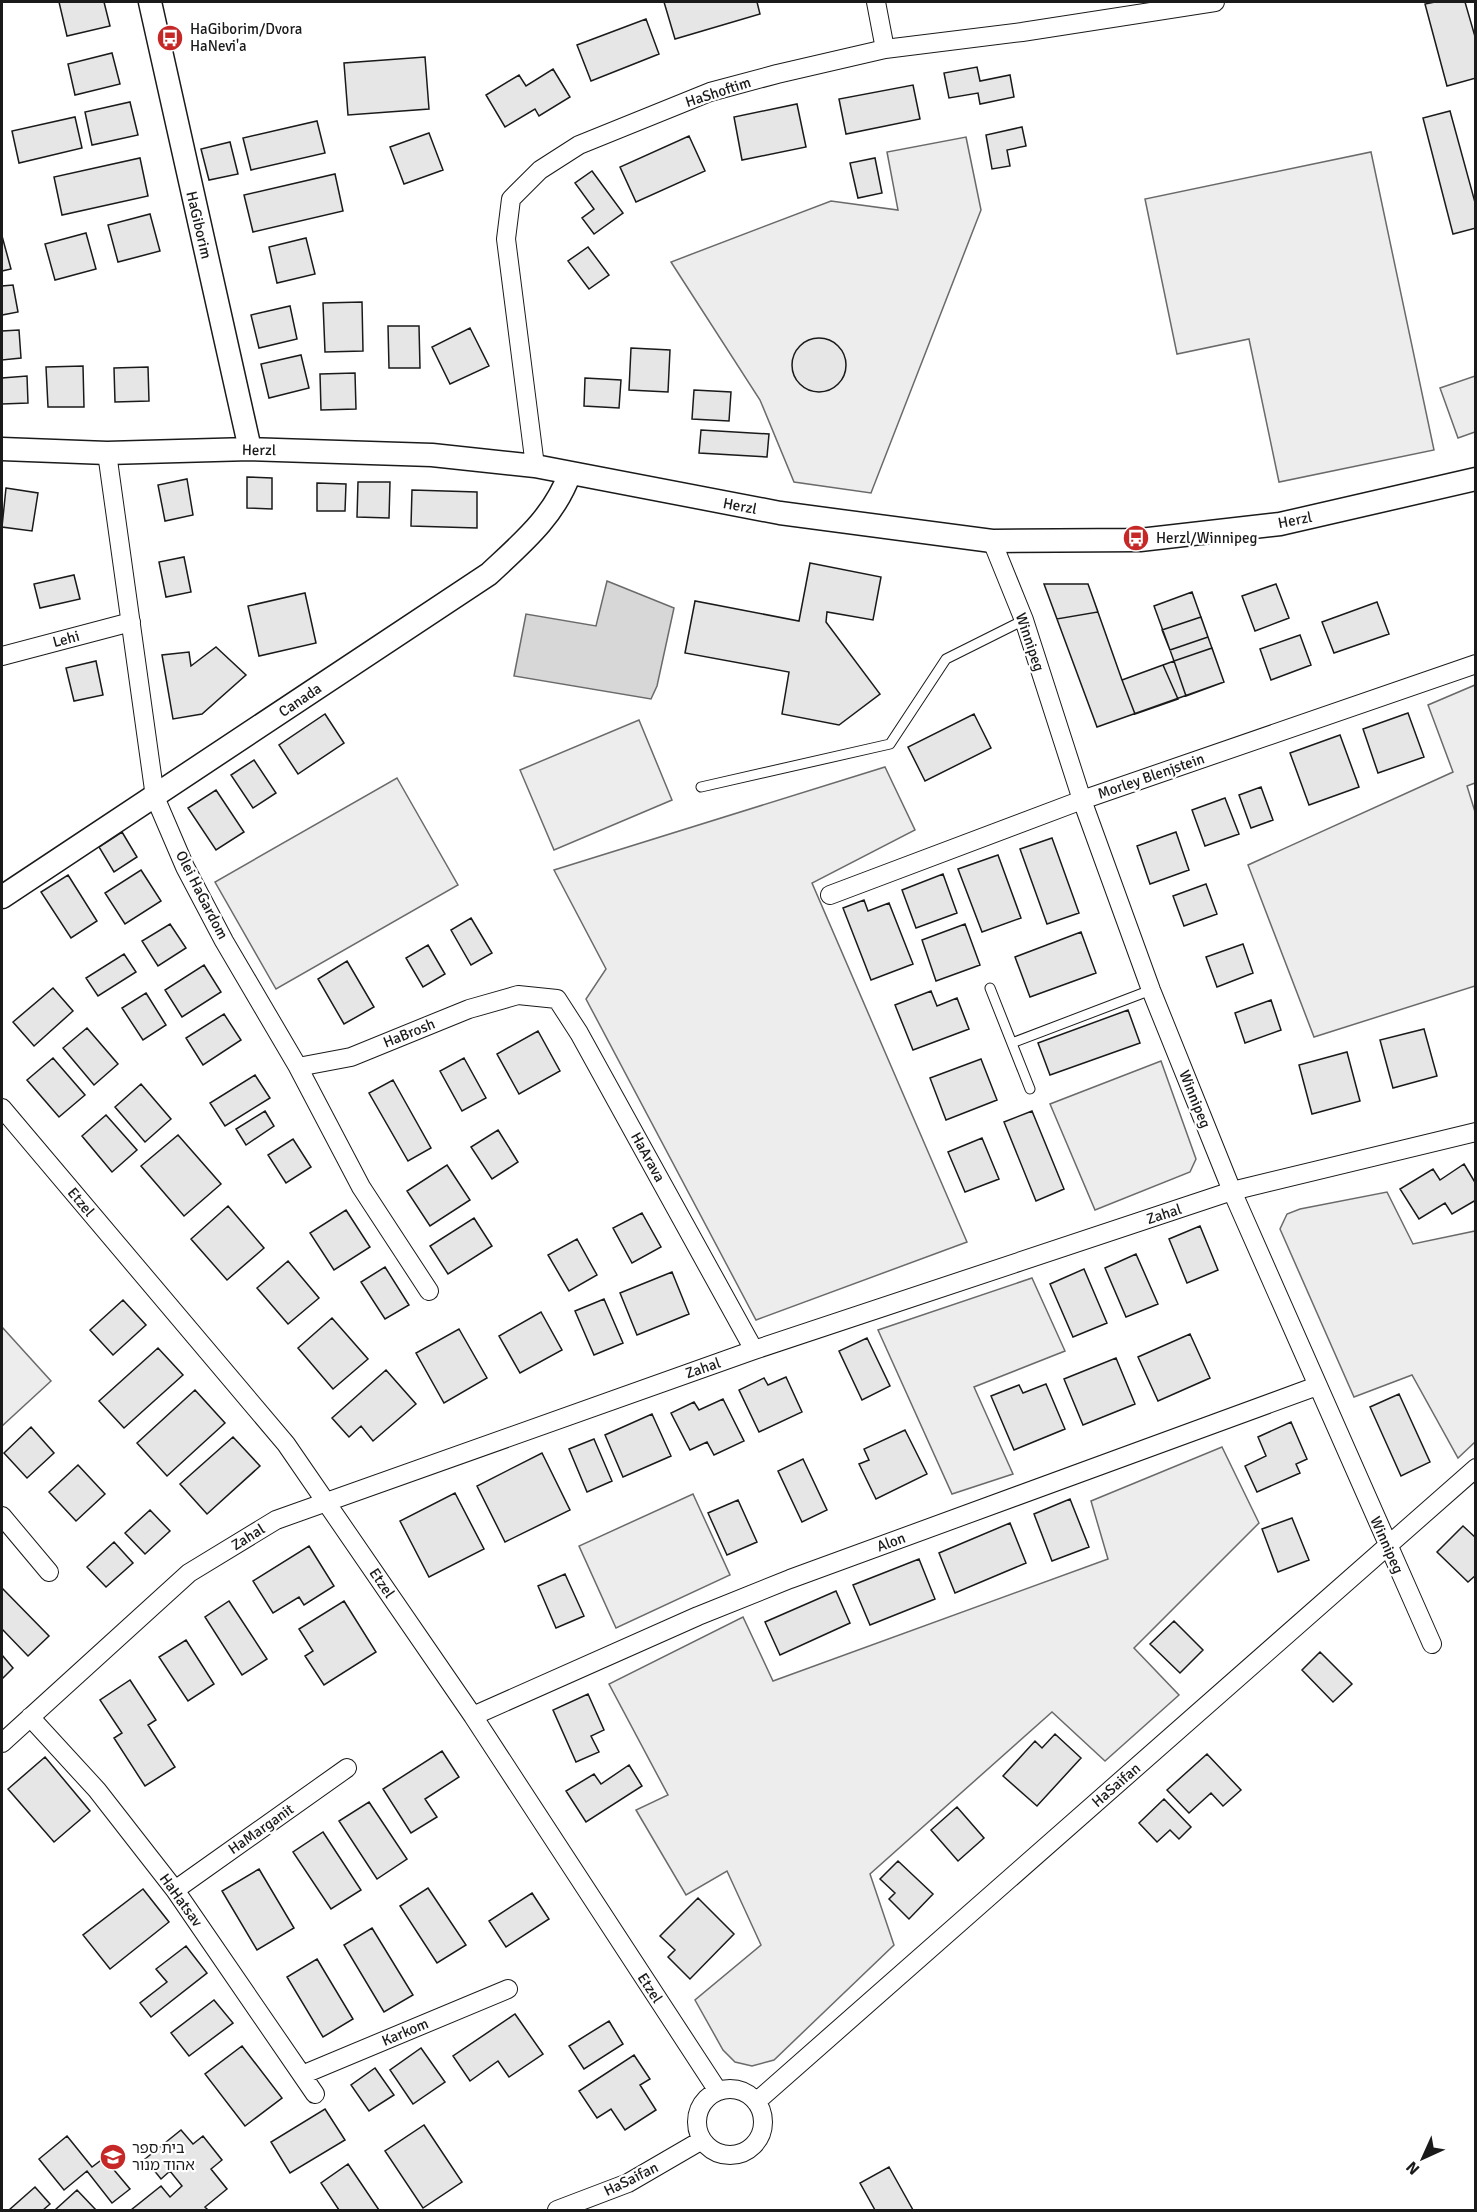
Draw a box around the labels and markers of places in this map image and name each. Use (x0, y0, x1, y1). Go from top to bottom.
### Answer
place label: HaGiborim/Dvora HaNevi'a (190, 20, 302, 55)
bus stop icon: HaGiborim/Dvora HaNevi'a (155, 23, 185, 53)
bus stop icon: Herzl/Winnipeg (1121, 523, 1151, 553)
place label: Herzl/Winnipeg (1156, 529, 1257, 547)
place label: בית ספר אהוד מנור (132, 2139, 195, 2174)
school or university icon: בית ספר אהוד מנור (98, 2142, 128, 2172)

